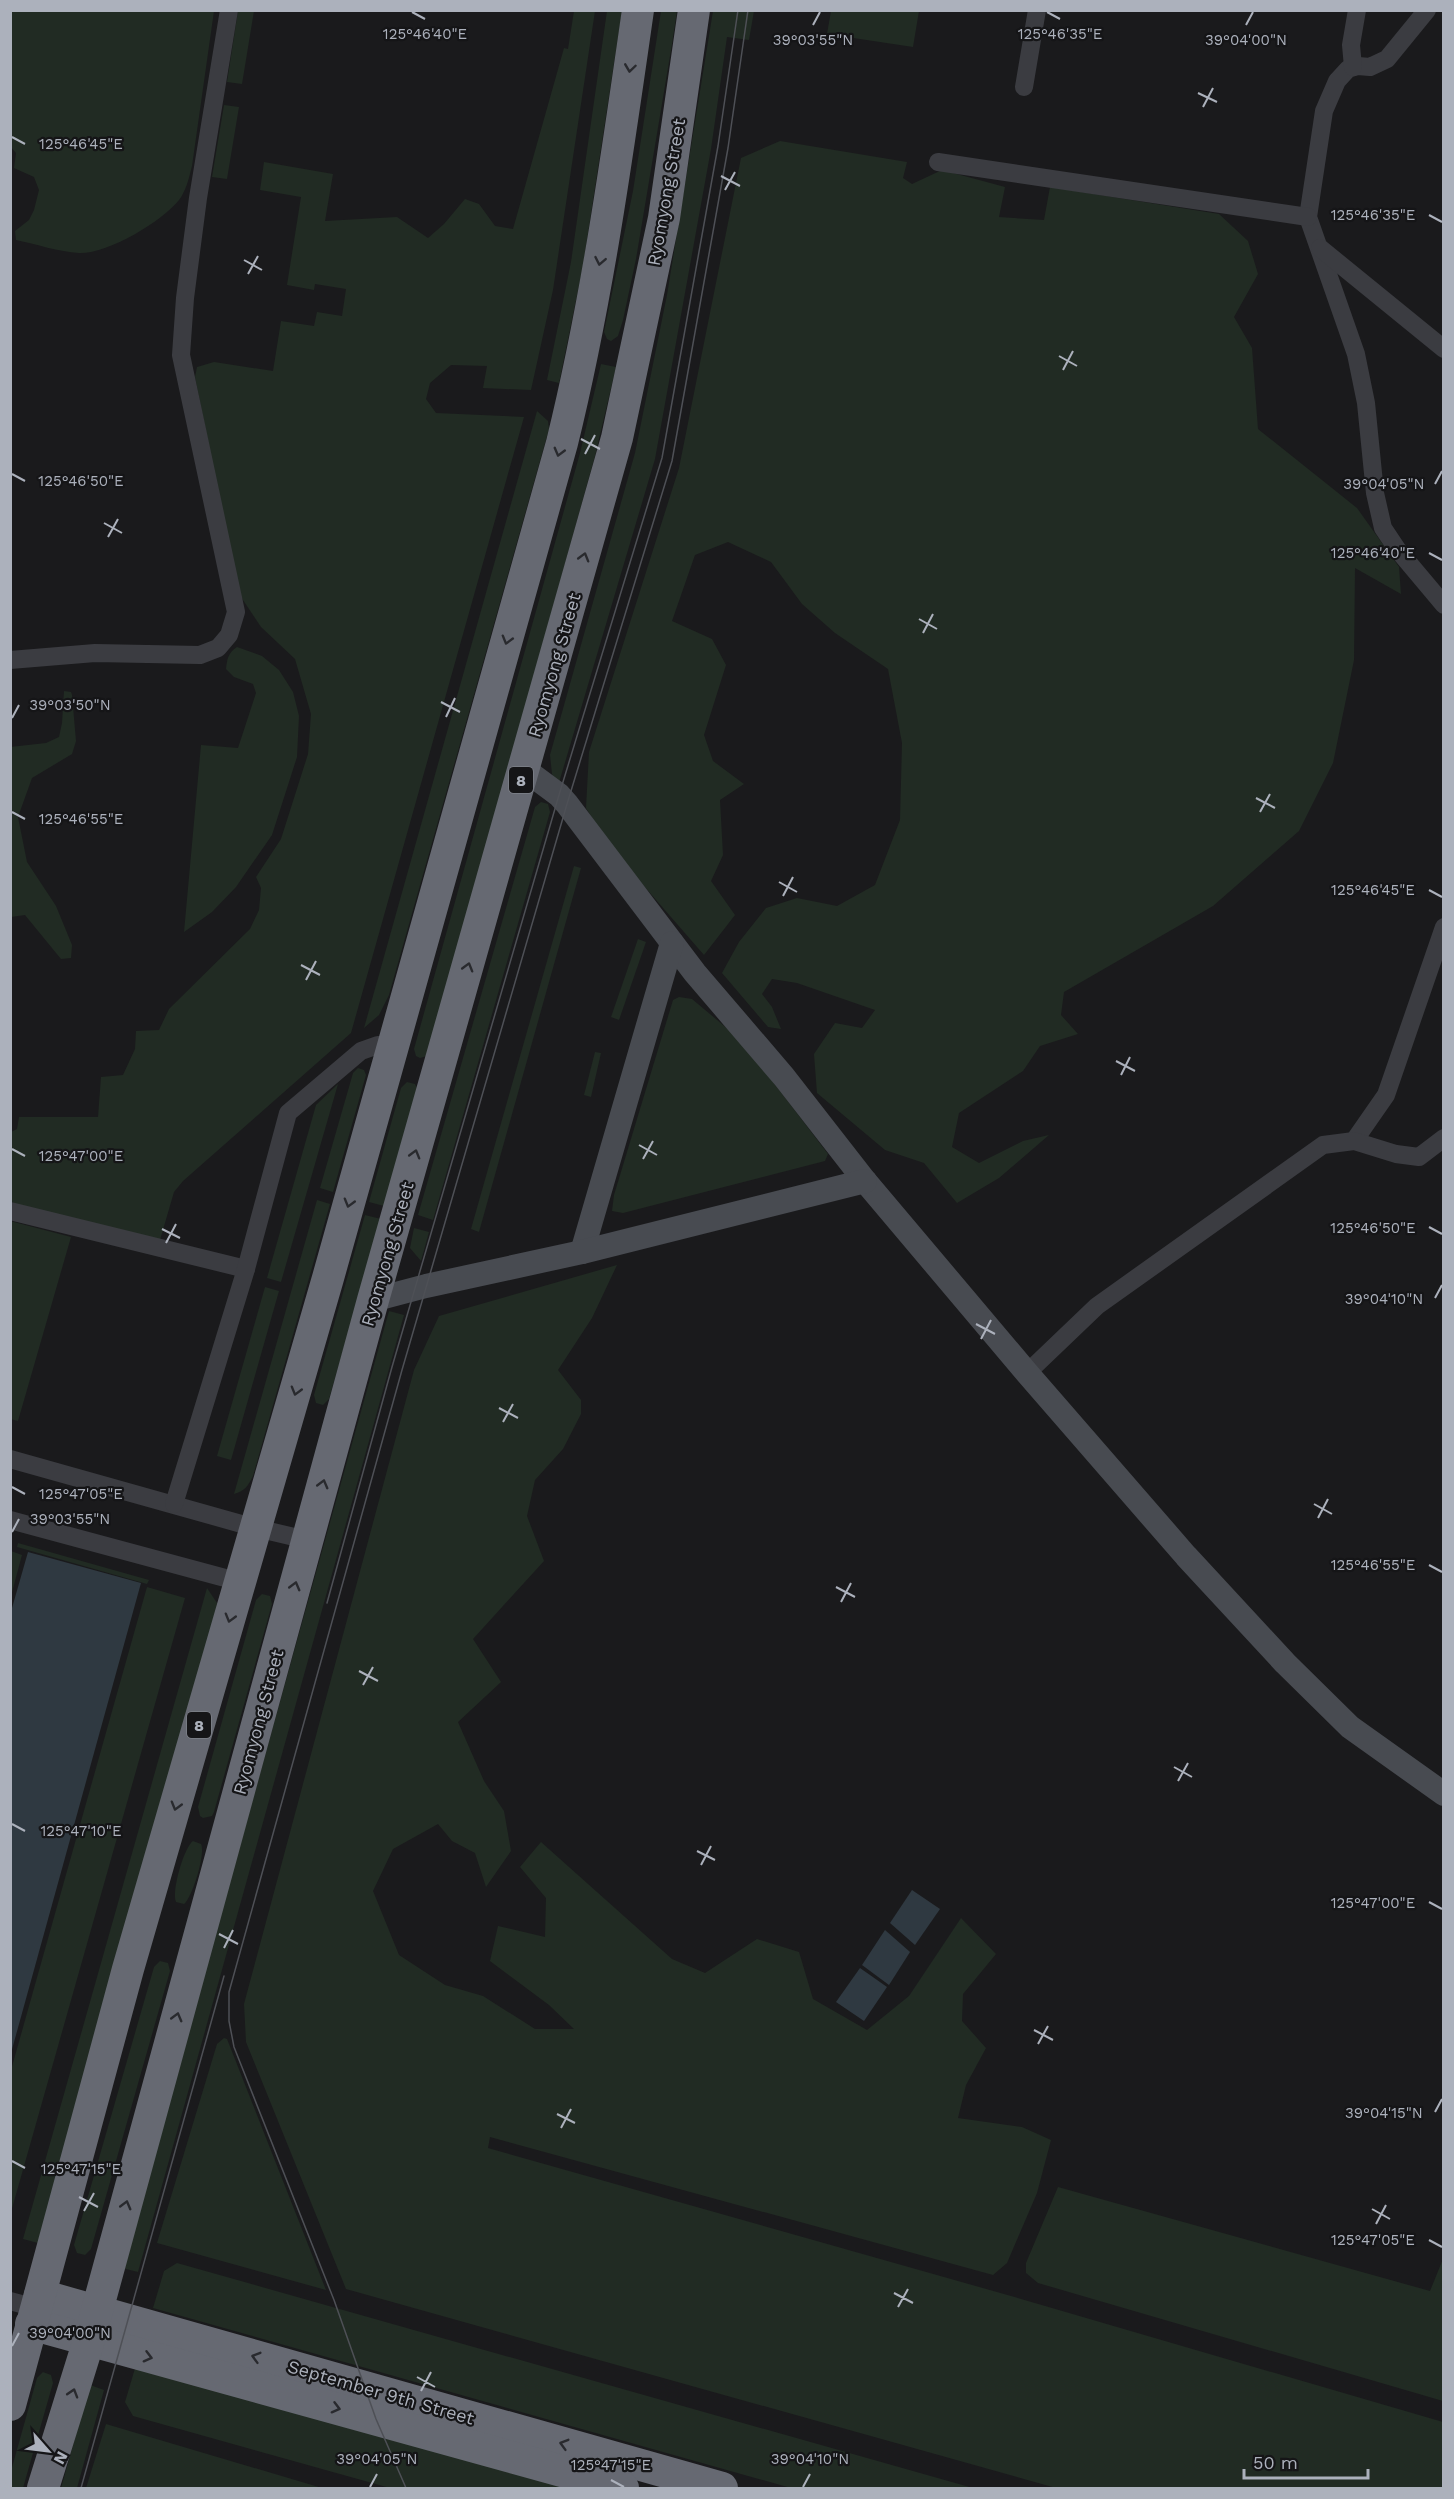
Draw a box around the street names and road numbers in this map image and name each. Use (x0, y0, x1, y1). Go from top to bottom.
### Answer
street label: Ryomyong Street (643, 116, 689, 267)
street label: Ryomyong Street (523, 590, 585, 740)
road number: 8 (509, 767, 533, 793)
street label: Ryomyong Street (356, 1179, 418, 1329)
street label: Ryomyong Street (229, 1647, 288, 1797)
road number: 8 (187, 1712, 211, 1738)
street label: September 9th Street (285, 2355, 477, 2429)

